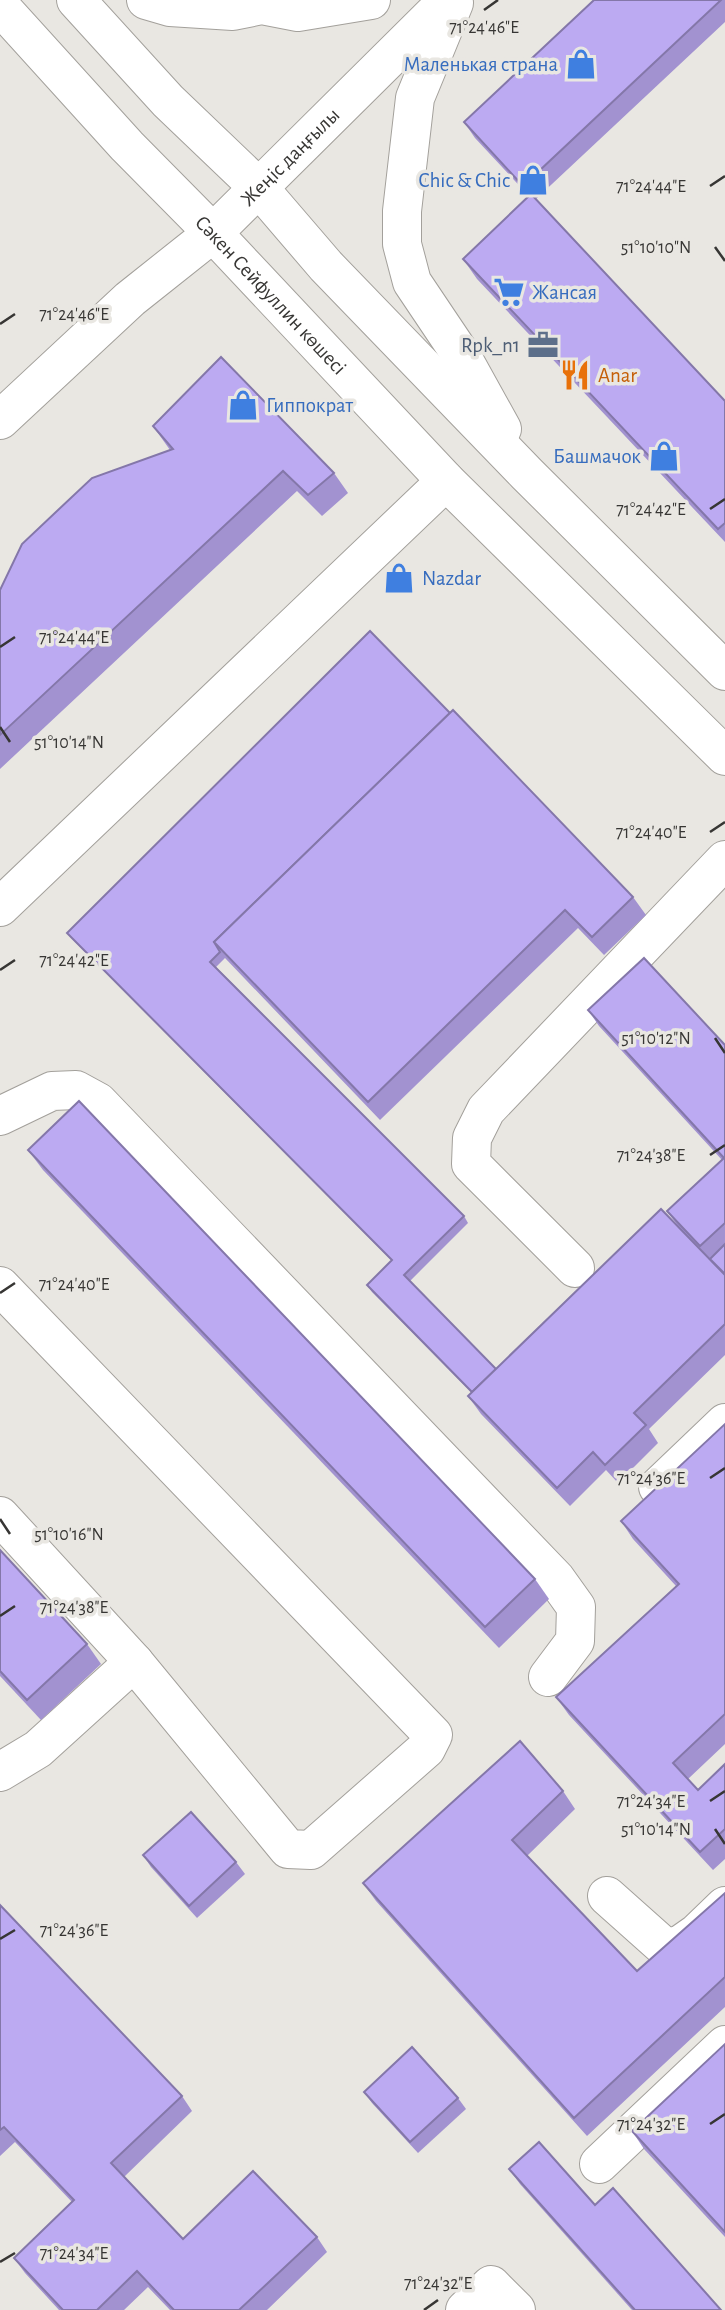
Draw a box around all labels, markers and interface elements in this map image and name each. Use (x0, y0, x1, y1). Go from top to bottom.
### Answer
text: 71°24'46"E (449, 19, 519, 37)
shop icon: Маленькая страна (564, 47, 598, 81)
place label: Маленькая страна (403, 54, 558, 75)
street label: Жеңіс даңғылы (237, 104, 344, 210)
shop icon: Chic & Chic (516, 163, 550, 197)
place label: Chic & Chic (418, 170, 510, 191)
text: 71°24'44"E (616, 178, 686, 196)
street label: Сәкен Сейфуллин көшесі (191, 211, 350, 379)
text: 51°10'10"N (621, 239, 691, 257)
supermarket icon: Жансая (492, 275, 526, 309)
place label: Жансая (532, 282, 597, 303)
text: 71°24'46"E (39, 306, 109, 324)
office icon: Rpk_n1 (526, 328, 560, 362)
place label: Rpk_n1 (461, 335, 520, 356)
restaurant icon: Anar (558, 358, 592, 392)
place label: Anar (598, 365, 637, 386)
shop icon: Гиппократ (226, 388, 260, 422)
place label: Гиппократ (266, 395, 353, 416)
shop icon: Башмачок (647, 439, 681, 473)
place label: Башмачок (553, 446, 641, 467)
text: 71°24'42"E (616, 501, 686, 519)
shop icon: Nazdar (382, 561, 416, 595)
place label: Nazdar (422, 568, 481, 589)
text: 71°24'44"E (39, 629, 109, 647)
text: 51°10'14"N (34, 734, 104, 752)
text: 71°24'40"E (616, 824, 687, 842)
text: 71°24'42"E (39, 952, 109, 970)
text: 51°10'12"N (621, 1030, 691, 1048)
text: 71°24'38"E (617, 1147, 686, 1165)
text: 71°24'40"E (39, 1276, 110, 1294)
text: 71°24'36"E (617, 1470, 686, 1488)
text: 51°10'16"N (34, 1526, 104, 1544)
text: 71°24'38"E (40, 1599, 109, 1617)
text: 71°24'34"E (617, 1793, 686, 1811)
text: 51°10'14"N (621, 1821, 691, 1839)
text: 71°24'36"E (40, 1922, 109, 1940)
text: 71°24'32"E (617, 2116, 685, 2134)
text: 71°24'34"E (40, 2245, 109, 2263)
text: 71°24'32"E (404, 2275, 472, 2293)

